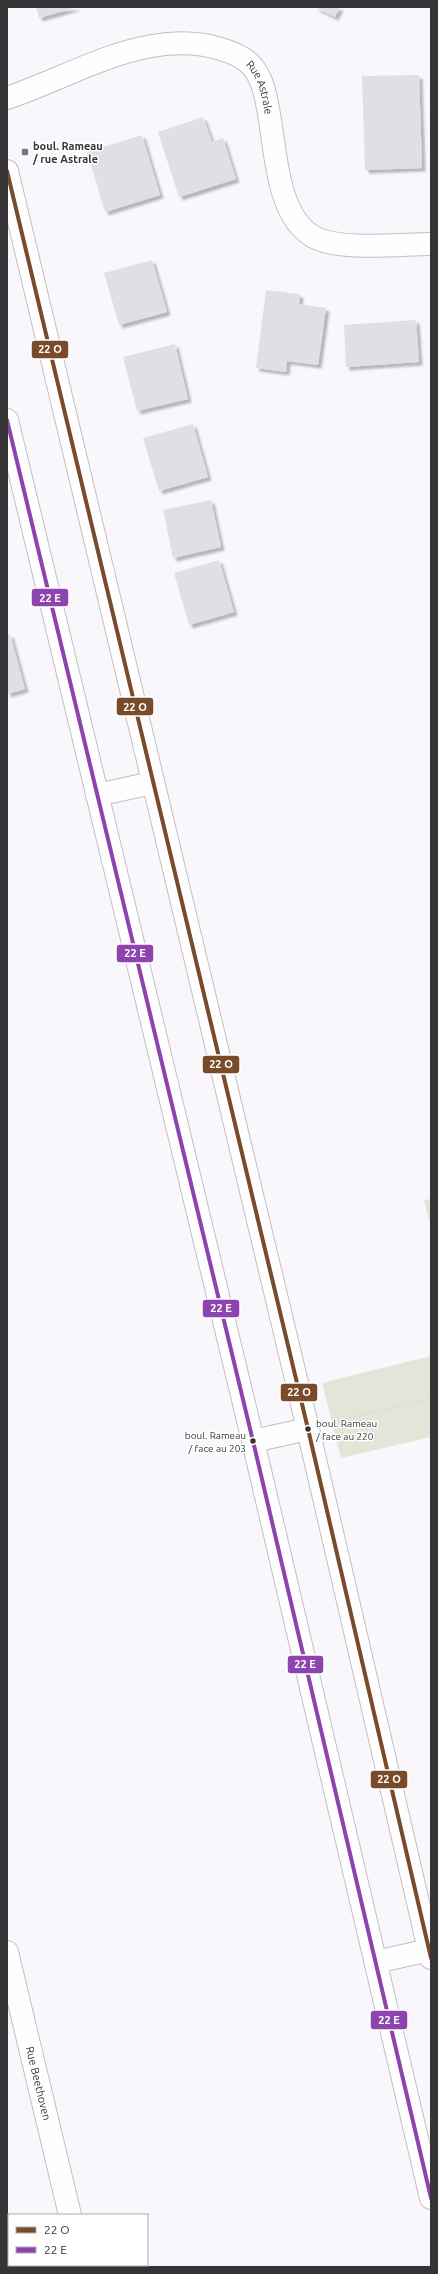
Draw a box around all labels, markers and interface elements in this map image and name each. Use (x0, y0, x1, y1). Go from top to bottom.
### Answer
street label: Rue Astrale (244, 58, 275, 115)
place label: boul. Rameau / rue Astrale (32, 140, 103, 165)
marker: boul. Rameau / rue Astrale (20, 147, 30, 157)
line badge: 22 O (31, 340, 69, 359)
text: 22 O (38, 343, 62, 355)
line badge: 22 E (31, 588, 69, 607)
text: 22 E (39, 592, 61, 604)
line badge: 22 O (116, 697, 154, 716)
text: 22 O (123, 701, 147, 713)
line badge: 22 E (116, 944, 154, 963)
text: 22 E (124, 947, 146, 959)
line badge: 22 O (202, 1055, 240, 1074)
text: 22 O (209, 1058, 233, 1070)
line badge: 22 E (202, 1299, 240, 1318)
text: 22 E (210, 1302, 232, 1314)
line badge: 22 O (280, 1383, 318, 1402)
text: 22 O (287, 1386, 311, 1398)
place label: boul. Rameau / face au 220 (315, 1418, 377, 1442)
marker: boul. Rameau / face au 220 (303, 1424, 313, 1434)
place label: boul. Rameau / face au 203 (185, 1430, 246, 1454)
marker: boul. Rameau / face au 203 (248, 1436, 258, 1446)
line badge: 22 E (287, 1655, 324, 1674)
text: 22 E (294, 1658, 316, 1670)
line badge: 22 O (370, 1770, 408, 1789)
text: 22 O (377, 1773, 401, 1785)
line badge: 22 E (370, 2010, 408, 2030)
text: 22 E (378, 2014, 400, 2026)
street label: Rue Beethoven (24, 2045, 53, 2121)
legend (8, 2214, 148, 2266)
text: 22 O (44, 2223, 70, 2236)
text: 22 E (44, 2243, 67, 2256)

